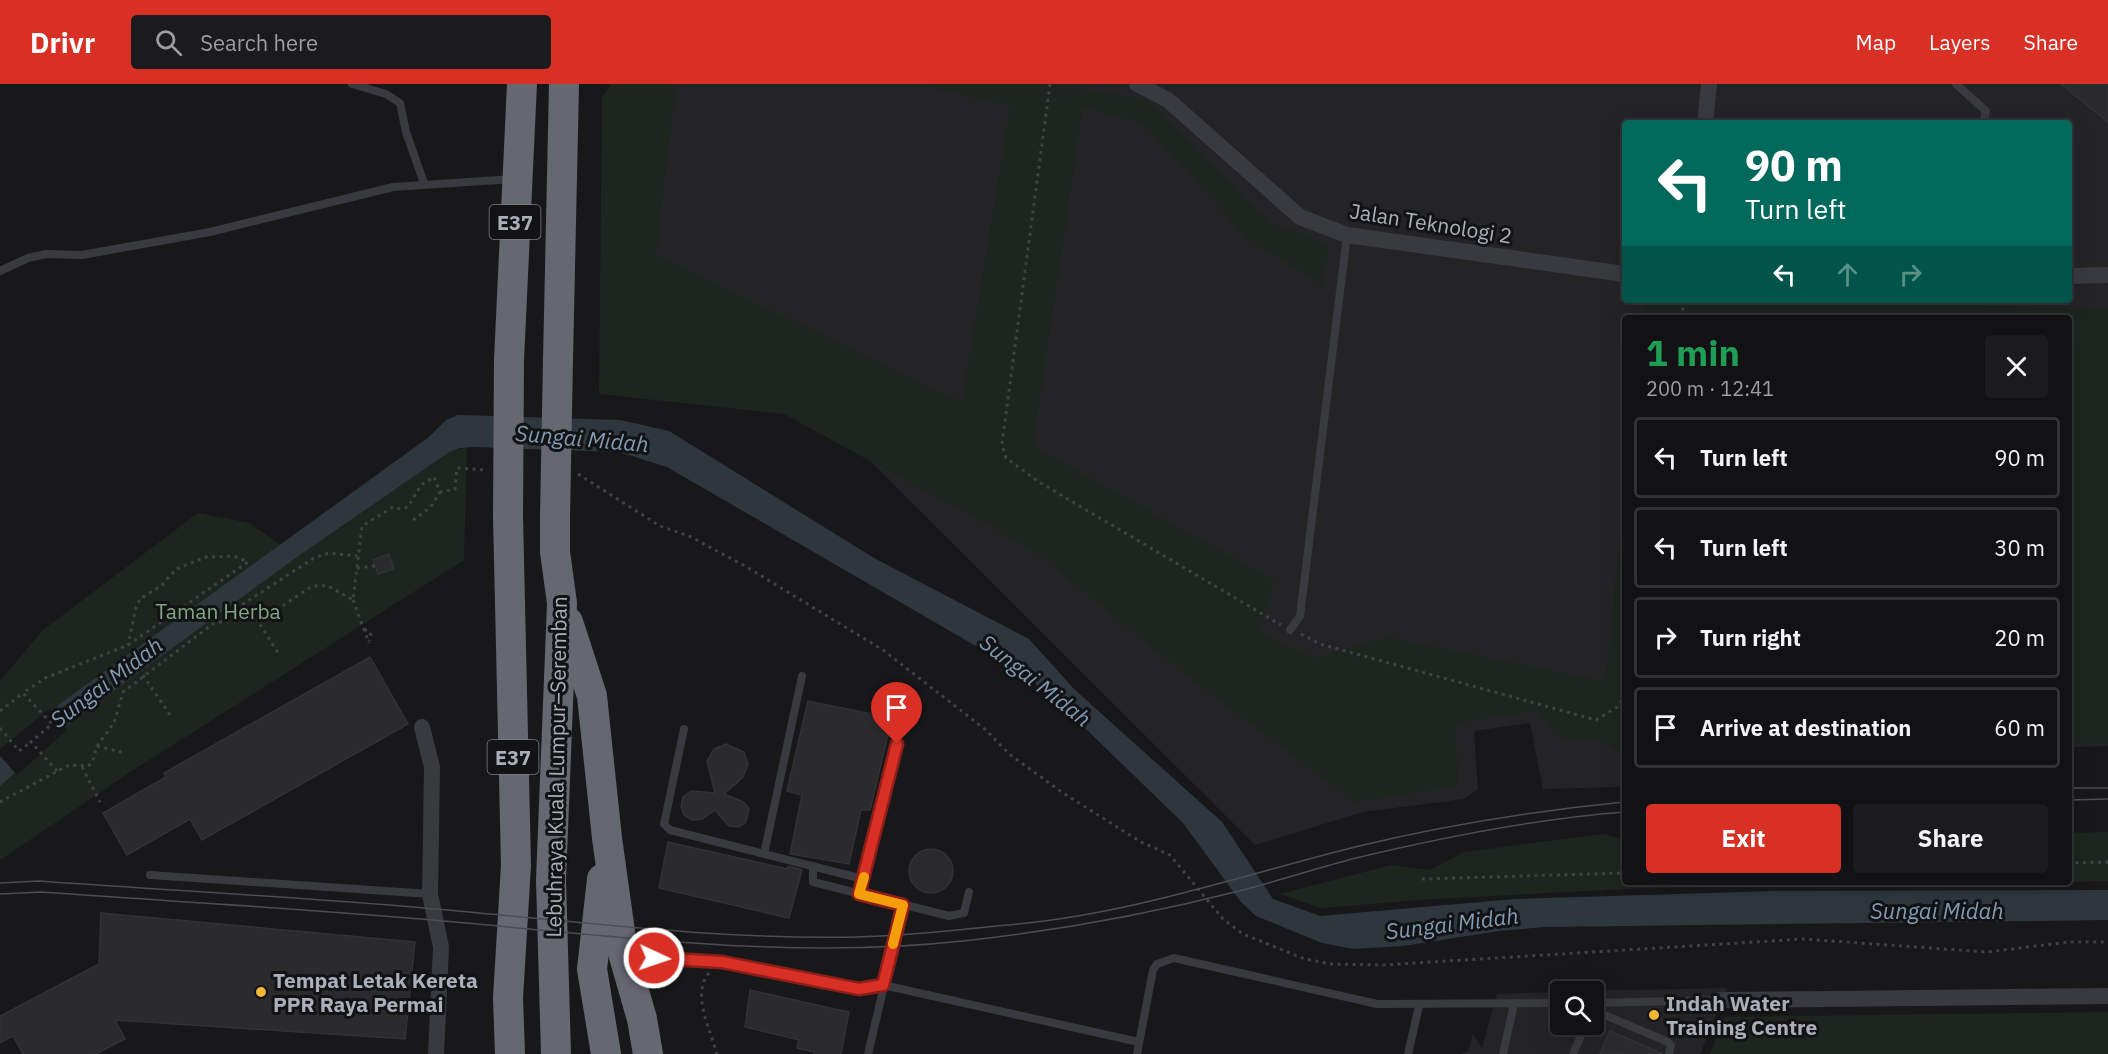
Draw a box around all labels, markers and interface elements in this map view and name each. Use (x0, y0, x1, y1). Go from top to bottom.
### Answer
search box (131, 15, 551, 69)
text: Drivr (30, 24, 95, 61)
icon: search (152, 26, 185, 59)
text: Search here (200, 28, 318, 57)
text: Map (1856, 28, 1896, 56)
text: Layers (1929, 28, 1991, 56)
text: Share (2024, 28, 2078, 56)
text: 90 m (1745, 138, 1843, 193)
icon: left (1646, 144, 1724, 222)
text: Turn left (1745, 191, 1846, 226)
street label: Jalan Teknologi 2 (1348, 196, 1514, 250)
road number: E37 (490, 205, 540, 239)
icon: left (1768, 258, 1801, 291)
icon: ahead (1831, 258, 1864, 291)
icon: right (1894, 258, 1927, 291)
text: 1 min (1646, 329, 1740, 376)
button: close (1985, 335, 2048, 398)
text: 200 m · 12:41 (1646, 375, 1774, 402)
water label: Sungai Midah (514, 418, 650, 458)
icon: left (1649, 441, 1682, 474)
text: Turn left (1700, 443, 1788, 472)
text: 90 m (1994, 443, 2045, 472)
icon: left (1649, 531, 1682, 564)
text: Turn left (1700, 533, 1788, 562)
text: 30 m (1994, 533, 2045, 562)
street label: Lebuhraya Kuala Lumpur–Seremban (539, 596, 573, 938)
park label: Taman Herba (155, 597, 281, 625)
icon: right (1649, 621, 1682, 654)
text: Turn right (1700, 623, 1801, 652)
text: 20 m (1994, 623, 2045, 652)
water label: Sungai Midah (974, 627, 1098, 733)
water label: Sungai Midah (44, 630, 168, 734)
pin (871, 682, 922, 744)
icon: arrive (880, 691, 913, 724)
icon: arrive (1649, 711, 1682, 744)
text: Arrive at destination (1700, 713, 1911, 742)
text: 60 m (1994, 713, 2045, 742)
road number: E37 (488, 740, 538, 774)
button: Exit (1646, 804, 1841, 873)
button: Share (1853, 804, 2048, 873)
water label: Sungai Midah (1870, 896, 2004, 925)
water label: Sungai Midah (1384, 900, 1520, 946)
position arrow (622, 926, 686, 990)
place label: Tempat Letak Kereta PPR Raya Permai (273, 966, 478, 1018)
map controls (1550, 981, 1604, 1035)
button: search (1550, 981, 1604, 1035)
marker: Tempat Letak Kereta PPR Raya Permai (254, 985, 268, 999)
place label: Indah Water Training Centre (1666, 989, 1817, 1041)
marker: Indah Water Training Centre (1647, 1008, 1661, 1022)

